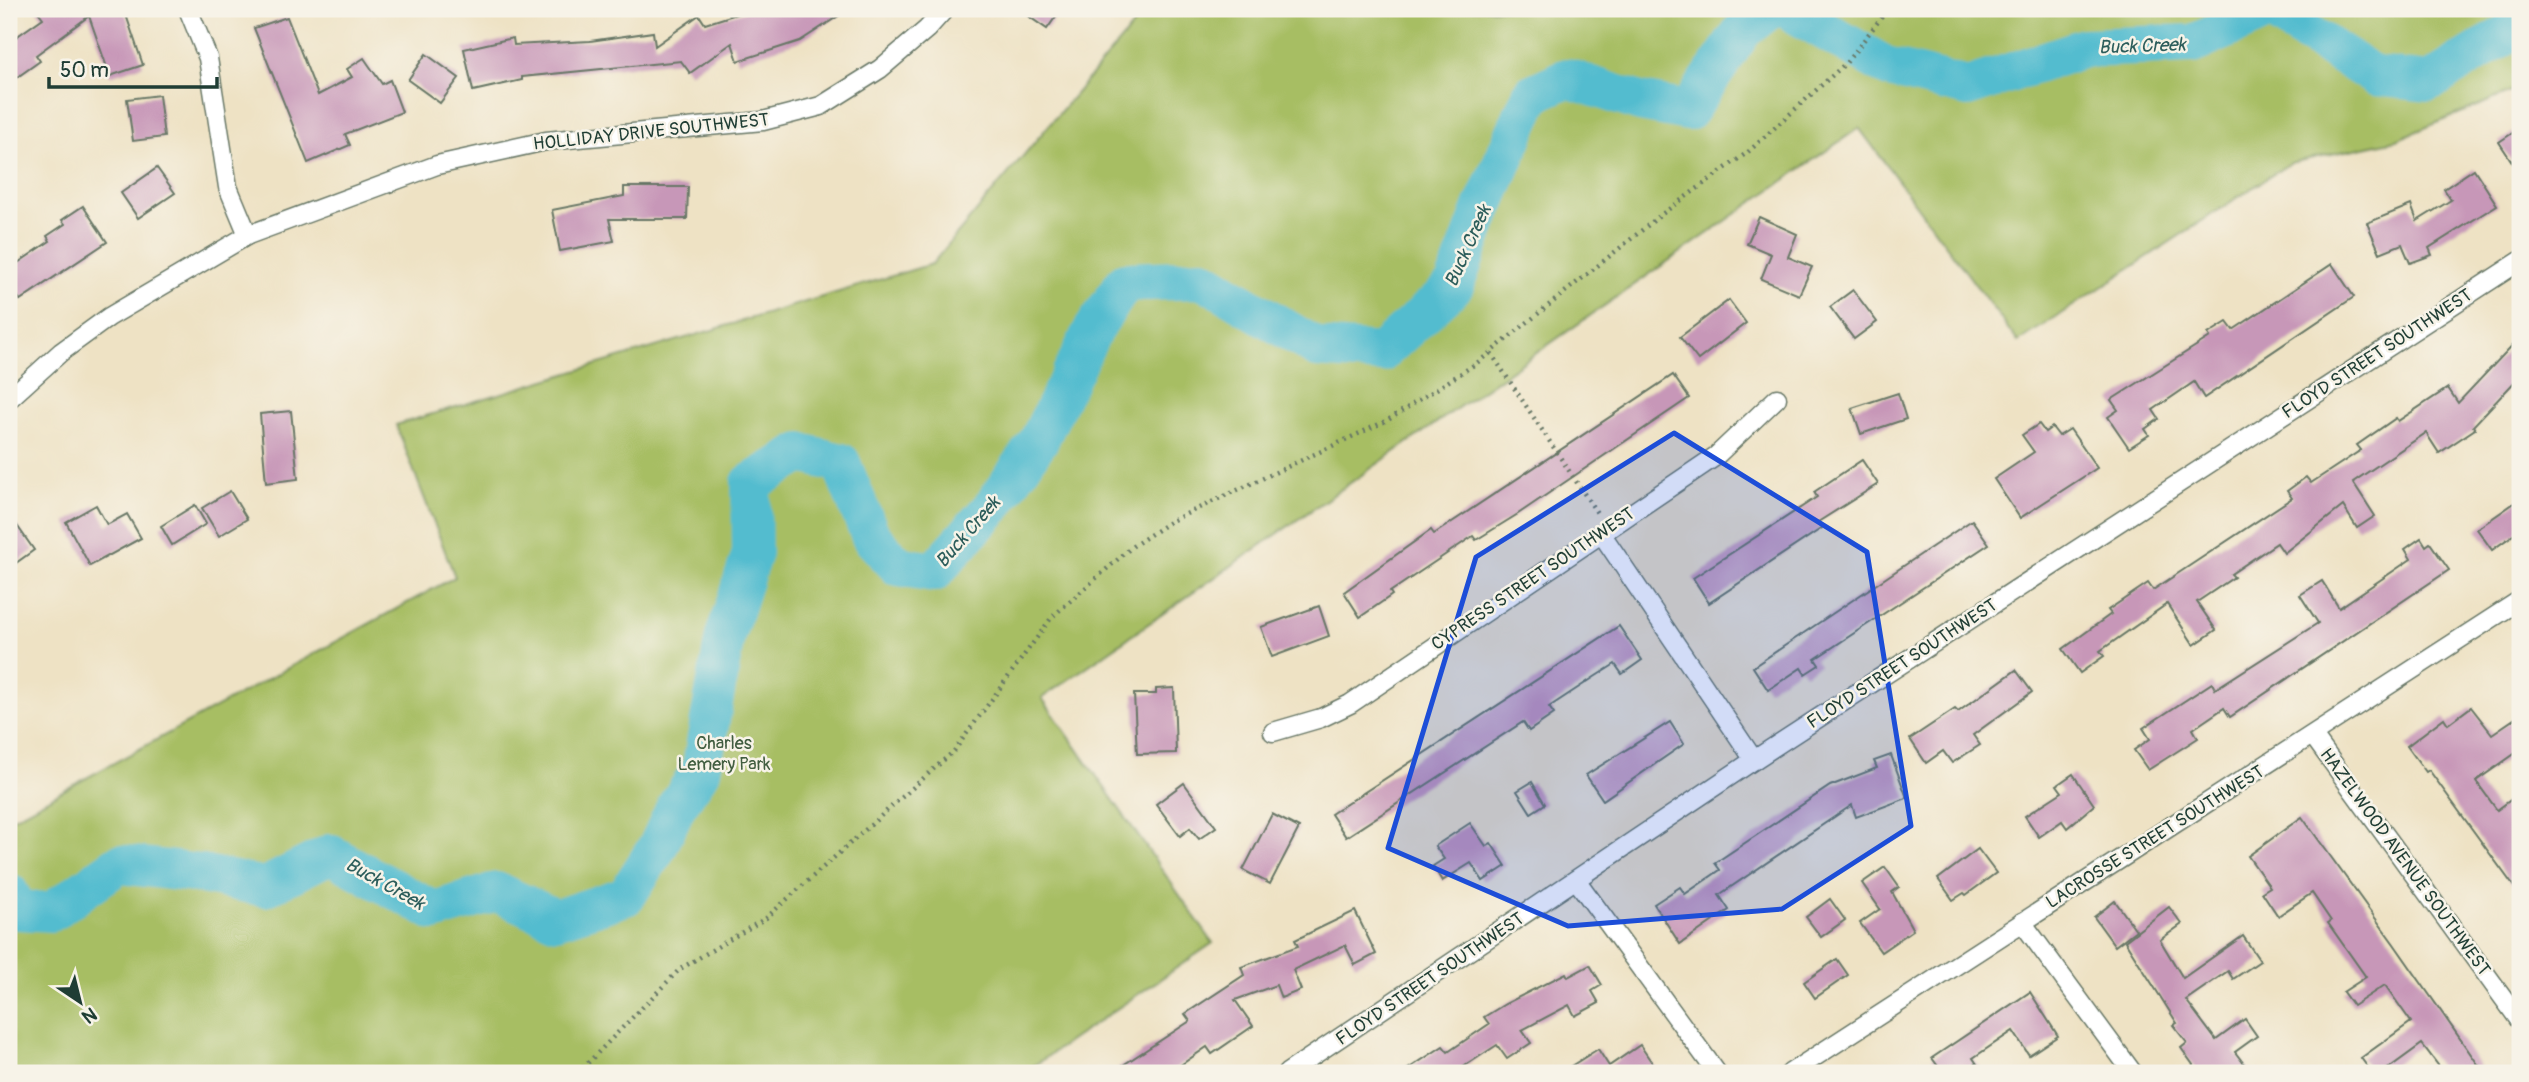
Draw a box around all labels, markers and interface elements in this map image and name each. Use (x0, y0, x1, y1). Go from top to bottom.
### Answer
water label: Buck Creek (2098, 32, 2188, 60)
scale bar (49, 46, 217, 90)
text: 50 m (60, 57, 109, 84)
street label: HOLLIDAY DRIVE SOUTHWEST (532, 108, 770, 156)
water label: Buck Creek (1439, 200, 1497, 291)
street label: FLOYD STREET SOUTHWEST (2278, 284, 2476, 424)
water label: Buck Creek (930, 490, 1007, 573)
street label: CYPRESS STREET SOUTHWEST (1427, 502, 1639, 656)
street label: FLOYD STREET SOUTHWEST (1803, 594, 2001, 734)
park label: Charles Lemery Park (677, 732, 771, 776)
street label: HAZELWOOD AVENUE SOUTHWEST (2315, 744, 2495, 980)
street label: LACROSSE STREET SOUTHWEST (2042, 760, 2268, 914)
water label: Buck Creek (341, 852, 431, 917)
street label: FLOYD STREET SOUTHWEST (1332, 907, 1528, 1051)
north arrow (46, 967, 116, 1036)
text: N (77, 1002, 101, 1029)

